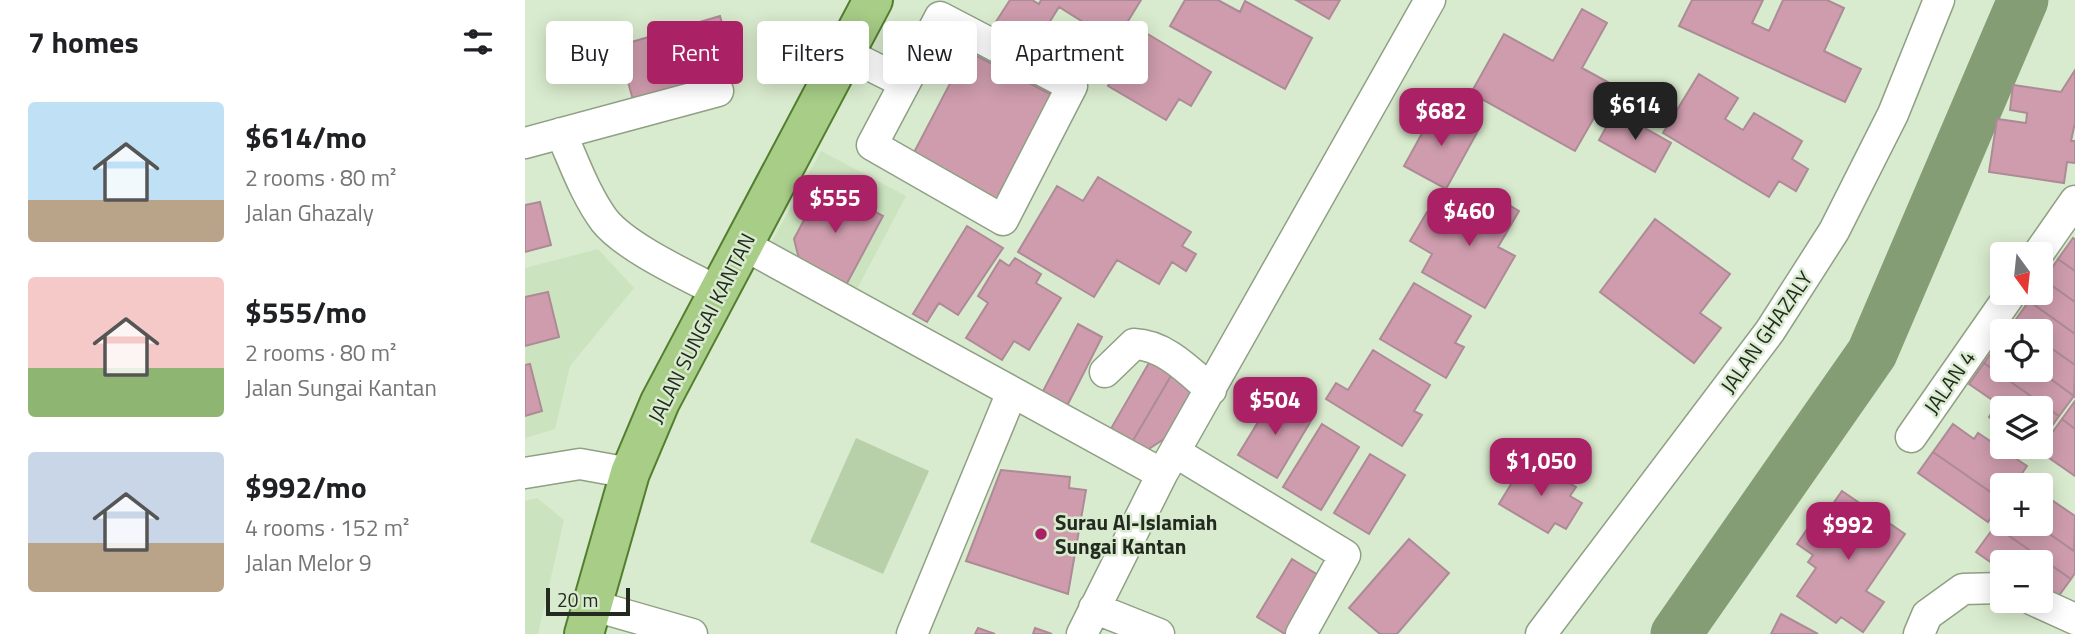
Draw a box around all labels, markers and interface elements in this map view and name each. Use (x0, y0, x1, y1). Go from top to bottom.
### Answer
text: 7 homes (28, 19, 139, 65)
chip: Buy (546, 21, 633, 84)
chip: Rent (647, 21, 743, 84)
chip: Filters (757, 21, 869, 84)
chip: New (883, 21, 977, 84)
chip: Apartment (991, 21, 1148, 84)
icon: filters (459, 23, 497, 61)
pin: $614 (1594, 82, 1676, 142)
text: $614 (1609, 87, 1661, 122)
pin: $682 (1400, 88, 1482, 148)
text: $682 (1415, 93, 1467, 128)
text: $614/mo (245, 114, 367, 160)
icon: home (84, 130, 168, 214)
text: 2 rooms · 80 m² (245, 160, 396, 195)
pin: $555 (794, 176, 876, 235)
text: $555 (809, 180, 861, 215)
pin: $460 (1428, 188, 1510, 248)
text: $460 (1443, 193, 1495, 228)
text: Jalan Ghazaly (245, 195, 374, 230)
street label: JALAN SUNGAI KANTAN (639, 227, 763, 429)
north arrow (1990, 242, 2053, 304)
map controls (1990, 242, 2053, 613)
street label: JALAN GHAZALY (1712, 264, 1820, 400)
text: $555/mo (245, 289, 367, 335)
icon: home (84, 305, 168, 389)
button: locate (1990, 319, 2053, 382)
text: 2 rooms · 80 m² (245, 335, 396, 370)
street label: JALAN 4 (1915, 343, 1983, 421)
text: Jalan Sungai Kantan (245, 370, 437, 405)
pin: $504 (1234, 378, 1316, 437)
text: $504 (1249, 382, 1301, 417)
button: layers (1990, 396, 2053, 459)
pin: $1,050 (1484, 438, 1598, 498)
text: $1,050 (1506, 443, 1576, 478)
text: $992/mo (245, 464, 367, 510)
button: + (1990, 473, 2053, 536)
icon: home (84, 480, 168, 564)
pin: $992 (1807, 503, 1889, 562)
place label: Surau Al-Islamiah Sungai Kantan (1055, 506, 1217, 562)
text: $992 (1822, 507, 1874, 542)
text: 4 rooms · 152 m² (245, 510, 409, 545)
marker: Surau Al-Islamiah Sungai Kantan (1033, 526, 1049, 542)
text: Jalan Melor 9 (245, 545, 372, 580)
button: − (1990, 550, 2053, 613)
scale bar (546, 585, 630, 617)
text: 20 m (557, 585, 598, 614)

